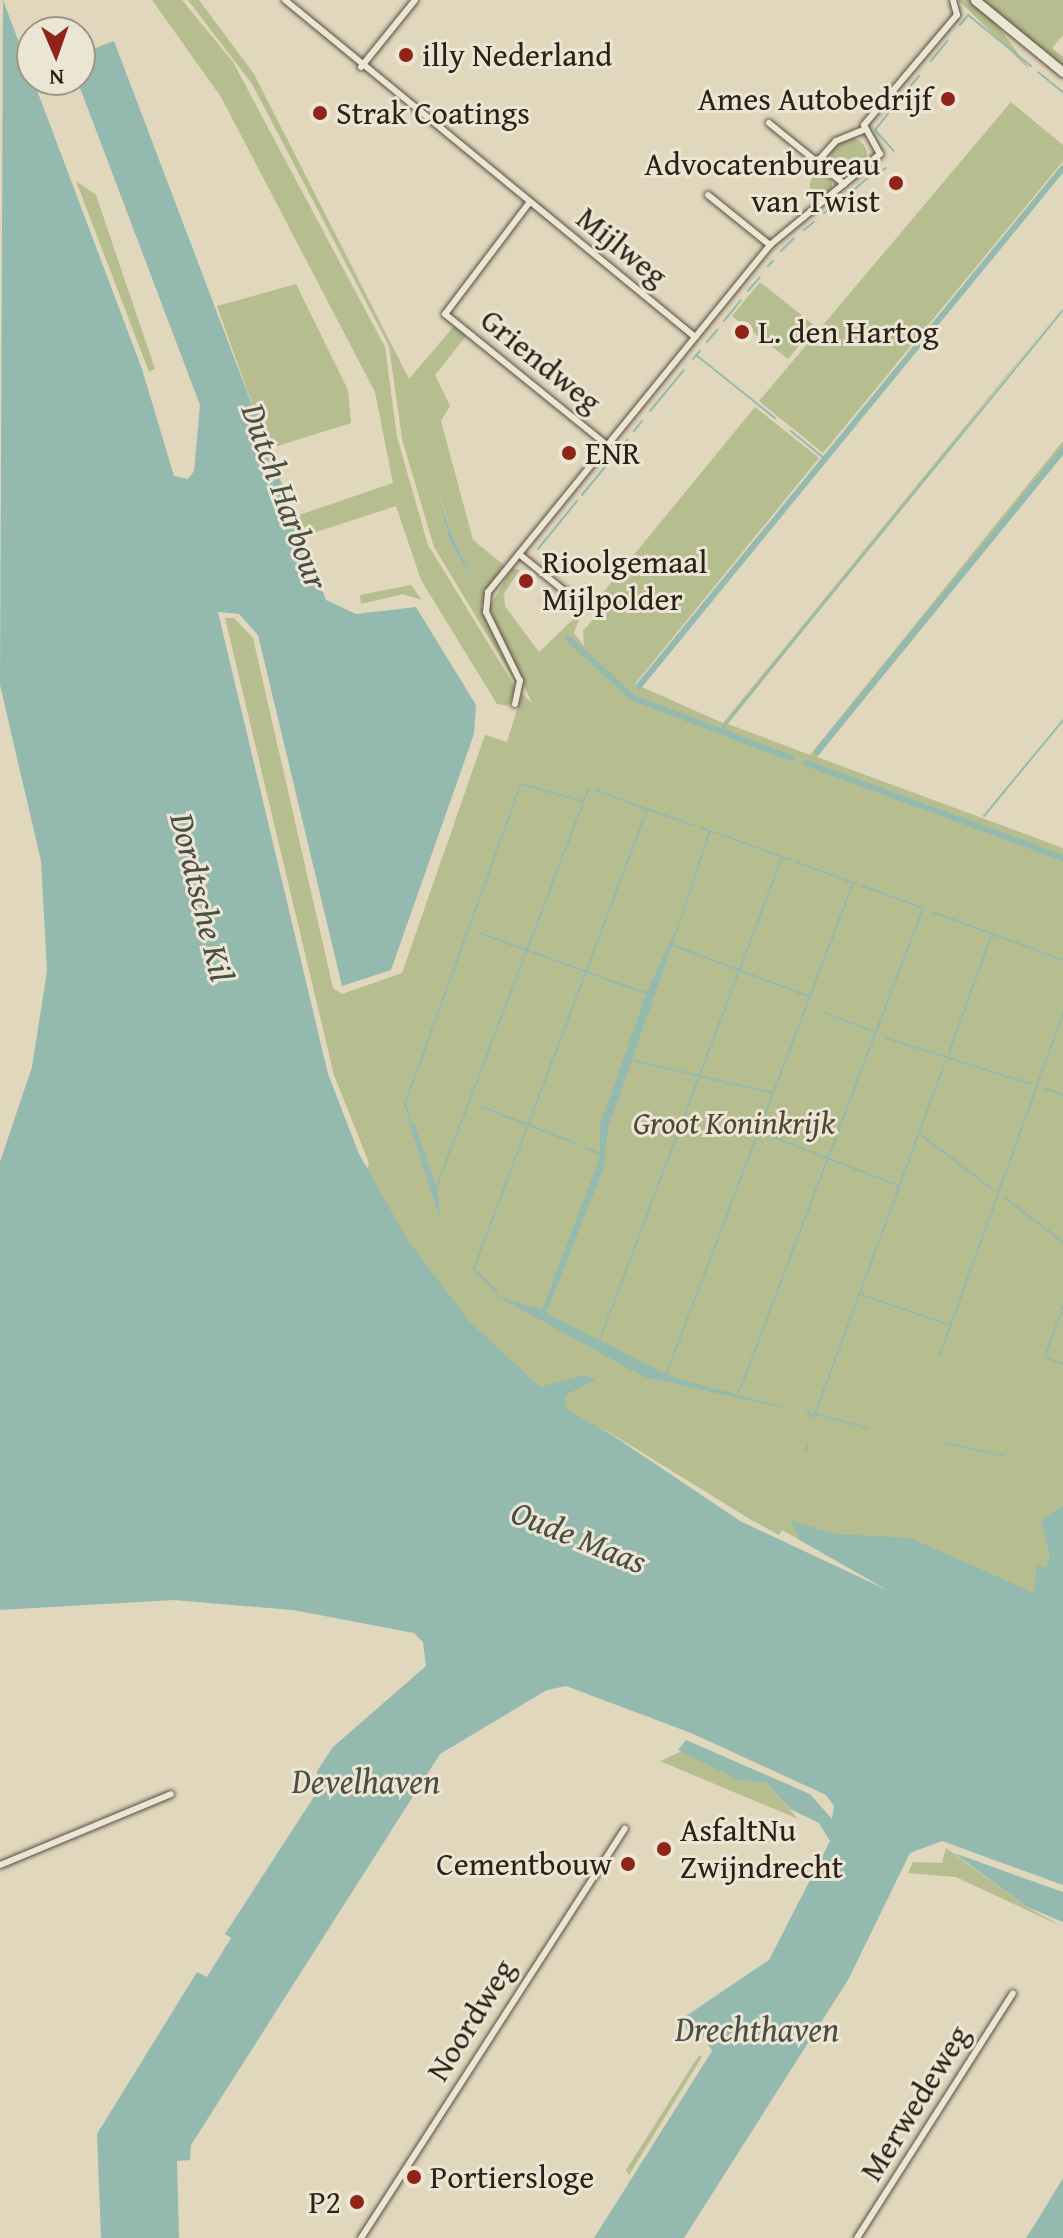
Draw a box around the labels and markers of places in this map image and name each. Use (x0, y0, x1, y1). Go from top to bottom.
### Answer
place label: illy Nederland (422, 36, 612, 74)
marker: illy Nederland (397, 46, 415, 64)
place label: Ames Autobedrijf (698, 80, 932, 118)
marker: Ames Autobedrijf (939, 90, 957, 108)
place label: Strak Coatings (336, 94, 530, 132)
marker: Strak Coatings (311, 104, 329, 122)
place label: Advocatenbureau van Twist (644, 146, 880, 221)
marker: Advocatenbureau van Twist (887, 174, 905, 192)
place label: L. den Hartog (758, 313, 939, 351)
marker: L. den Hartog (733, 323, 751, 341)
place label: ENR (585, 434, 641, 472)
marker: ENR (560, 444, 578, 462)
place label: Rioolgemaal Mijlpolder (542, 544, 707, 619)
marker: Rioolgemaal Mijlpolder (517, 572, 535, 590)
place label: AsfaltNu Zwijndrecht (680, 1812, 843, 1887)
marker: AsfaltNu Zwijndrecht (655, 1840, 673, 1858)
place label: Cementbouw (436, 1845, 612, 1883)
marker: Cementbouw (619, 1855, 637, 1873)
place label: Portiersloge (430, 2158, 594, 2196)
marker: Portiersloge (405, 2168, 423, 2186)
place label: P2 (308, 2183, 341, 2221)
marker: P2 (348, 2193, 366, 2211)

